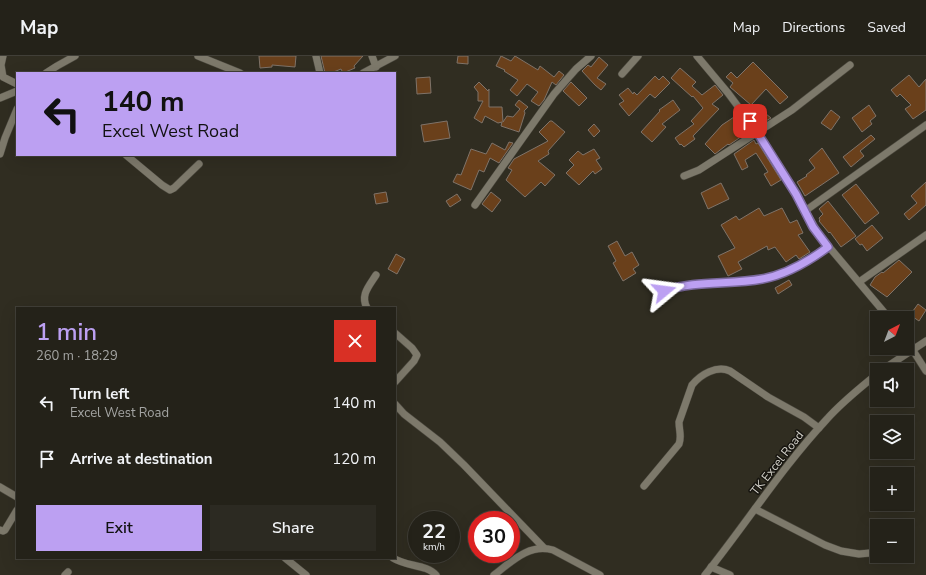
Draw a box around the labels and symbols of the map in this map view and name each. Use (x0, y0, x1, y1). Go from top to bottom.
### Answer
pin (733, 104, 767, 138)
position arrow (643, 270, 685, 312)
north arrow (870, 311, 914, 355)
street label: TK Excel Road (747, 428, 807, 498)
speed limit sign: 30 (468, 511, 520, 563)

